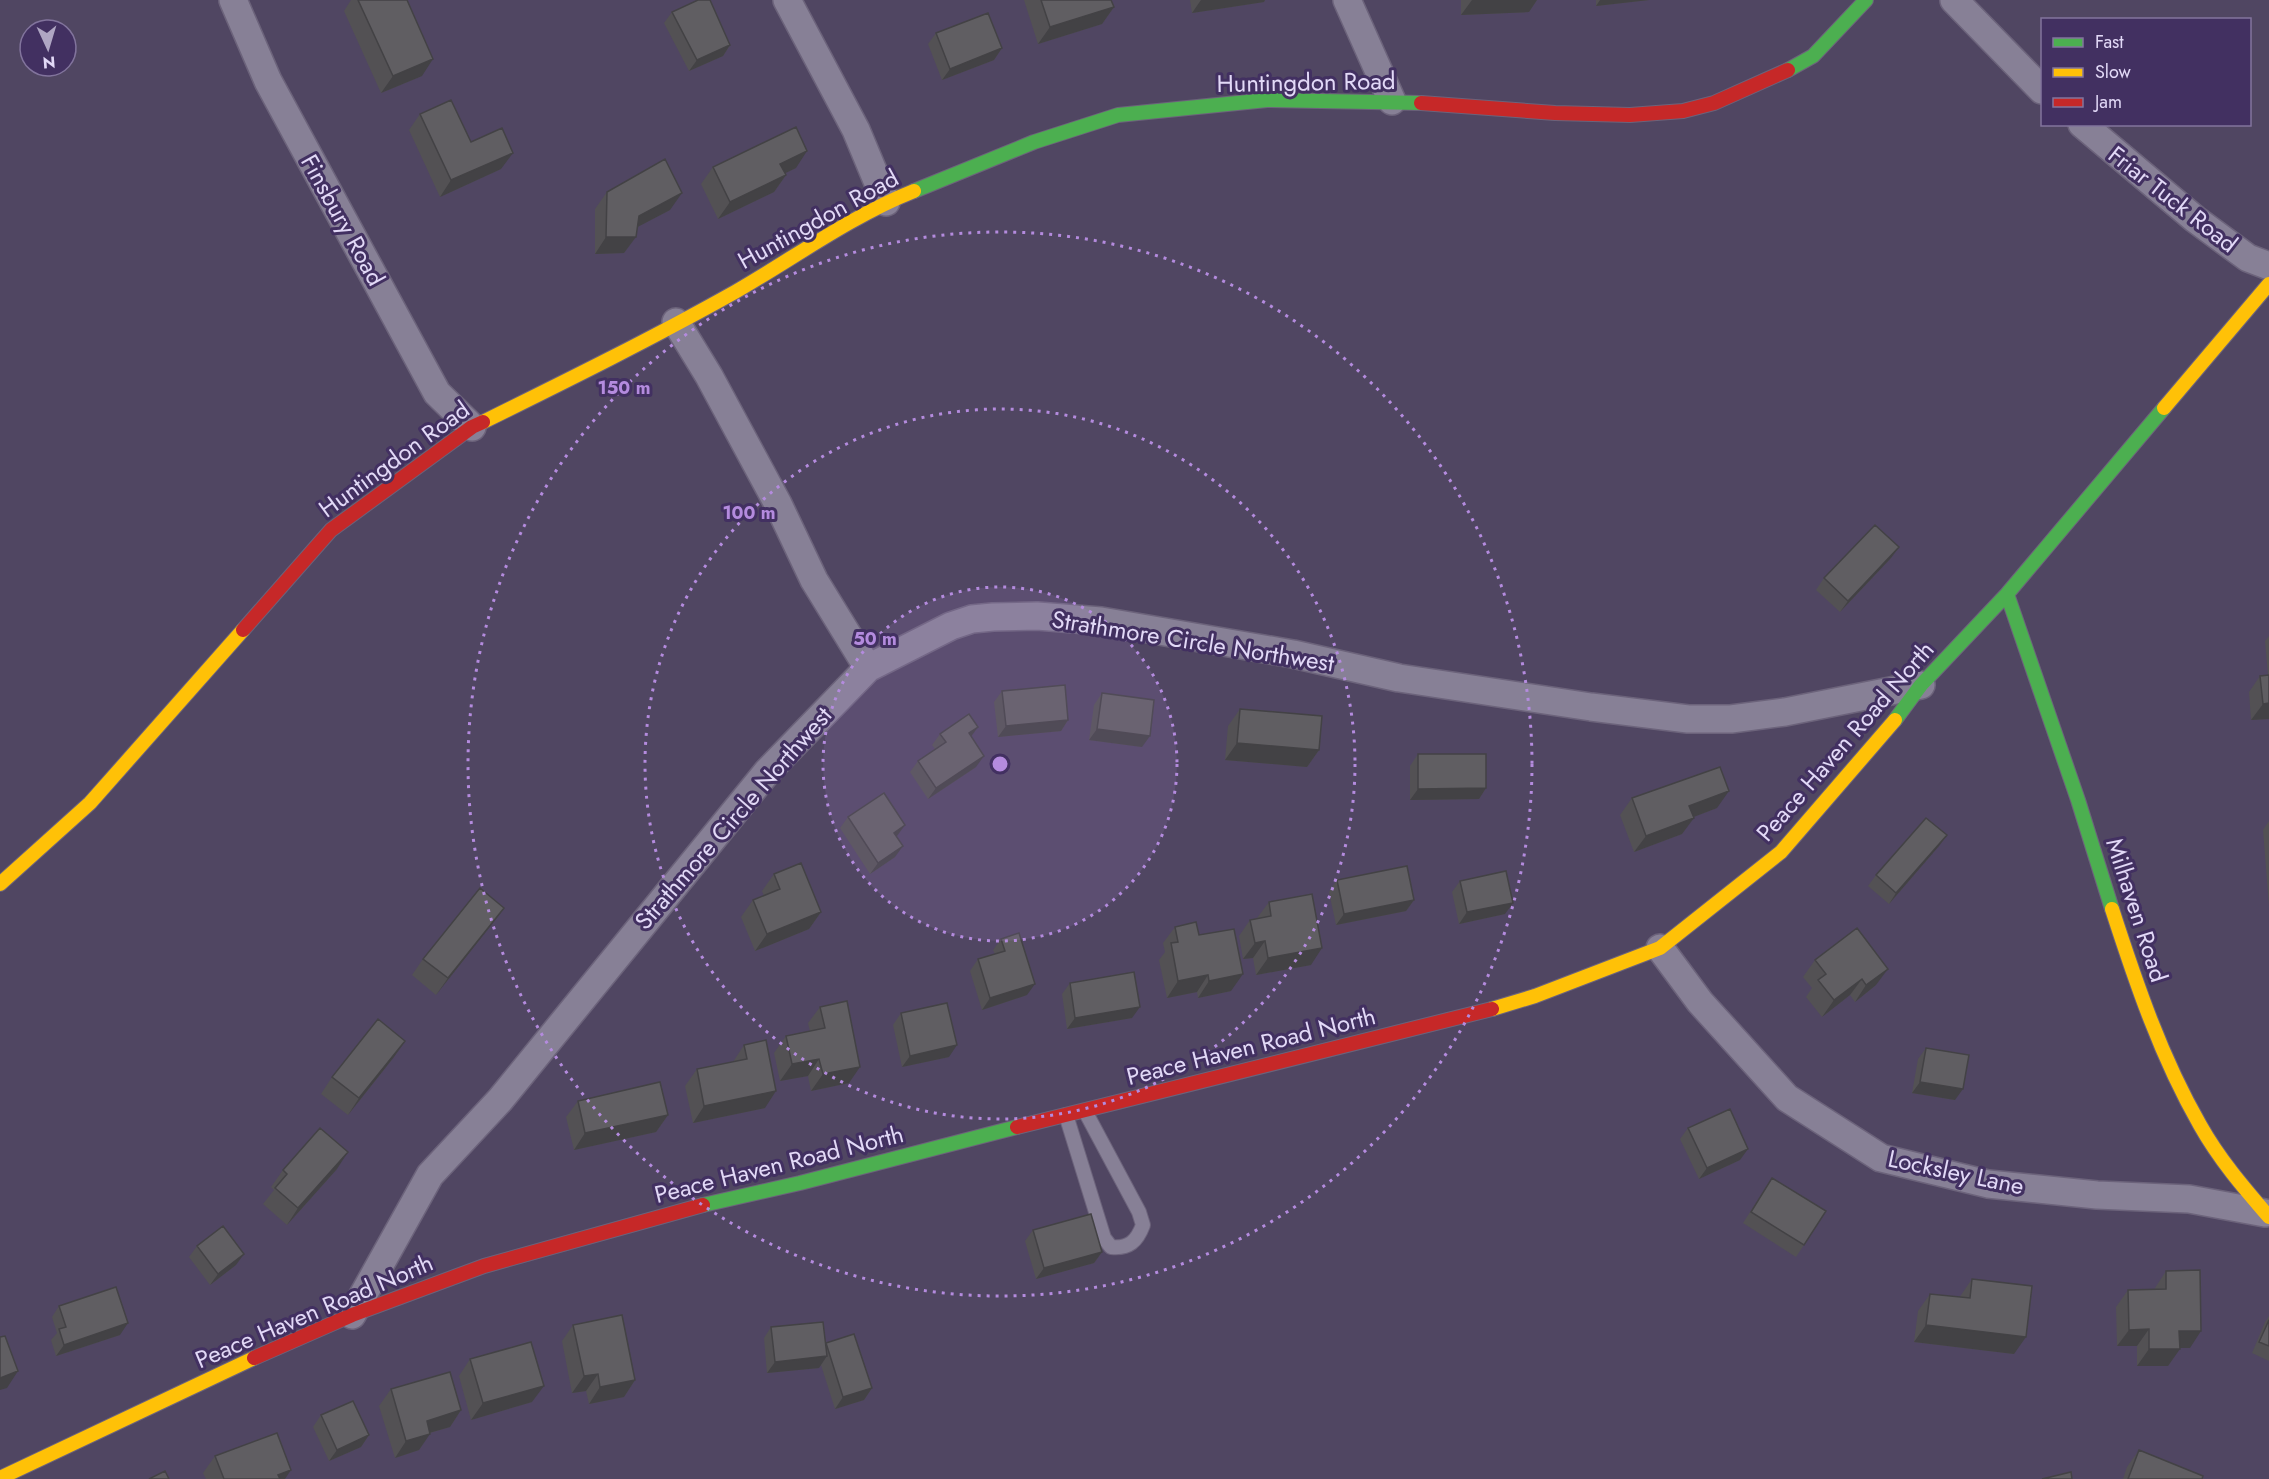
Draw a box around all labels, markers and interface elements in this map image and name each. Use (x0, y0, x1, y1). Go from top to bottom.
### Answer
north arrow (18, 18, 78, 78)
legend (2041, 18, 2251, 126)
text: Fast (2095, 29, 2124, 55)
text: N (42, 51, 56, 74)
text: Slow (2095, 59, 2132, 85)
street label: Huntingdon Road (1216, 63, 1396, 101)
text: Jam (2093, 89, 2122, 115)
street label: Friar Tuck Road (2101, 137, 2245, 261)
street label: Finsbury Road (292, 148, 394, 292)
street label: Huntingdon Road (731, 160, 905, 278)
text: 150 m (598, 375, 650, 401)
street label: Huntingdon Road (311, 392, 477, 526)
text: 100 m (722, 500, 776, 526)
street label: Strathmore Circle Northwest (1049, 601, 1337, 681)
text: 50 m (853, 626, 897, 652)
street label: Peace Haven Road North (1748, 633, 1942, 849)
street label: Strathmore Circle Northwest (626, 699, 840, 937)
centre of rings (990, 754, 1010, 774)
street label: Milhaven Road (2097, 834, 2177, 986)
street label: Peace Haven Road North (1123, 998, 1379, 1094)
street label: Peace Haven Road North (651, 1116, 907, 1212)
street label: Locksley Lane (1885, 1141, 2027, 1203)
street label: Peace Haven Road North (190, 1245, 438, 1377)

